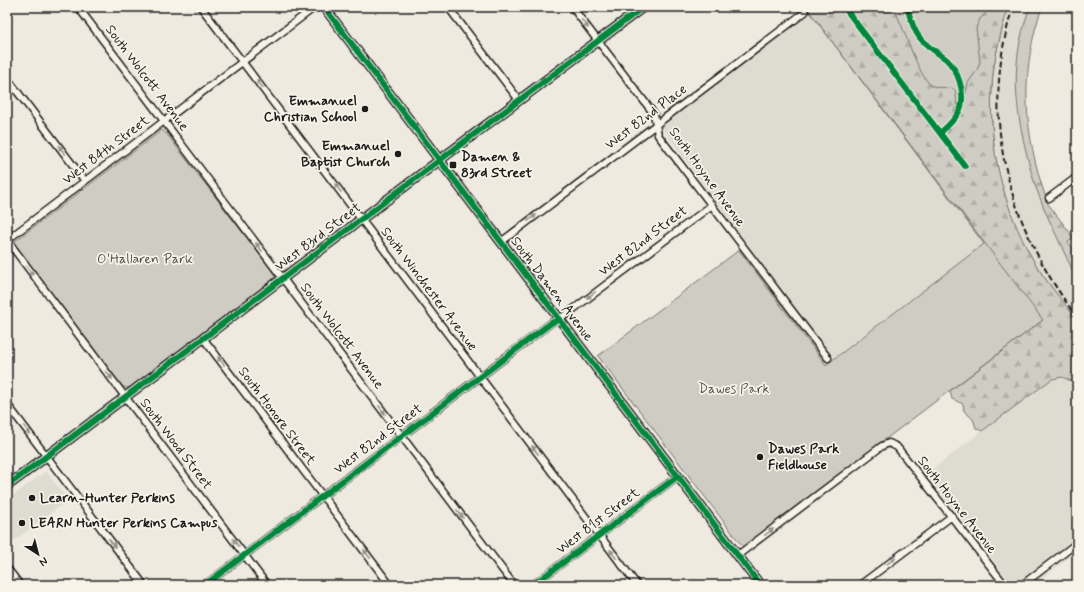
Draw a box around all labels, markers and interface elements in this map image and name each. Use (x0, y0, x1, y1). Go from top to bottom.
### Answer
one-way arrow (581, 18, 589, 29)
street label: South Wolcott Avenue (101, 21, 193, 135)
one-way arrow (256, 79, 264, 89)
street label: West 82nd Place (601, 80, 691, 154)
place label: Emmanuel Christian School (264, 92, 357, 126)
marker: Emmanuel Christian School (360, 104, 370, 114)
street label: West 84th Street (59, 111, 154, 189)
street label: South Hoyne Avenue (665, 124, 750, 231)
place label: Emmanuel Baptist Church (301, 137, 390, 171)
one-way arrow (57, 144, 66, 155)
place label: Damen & 83rd Street (461, 148, 532, 182)
marker: Emmanuel Baptist Church (393, 149, 403, 159)
marker: Damen & 83rd Street (448, 160, 458, 170)
one-way arrow (333, 182, 342, 193)
street label: West 83rd Street (271, 198, 365, 275)
street label: West 82nd Street (595, 202, 691, 280)
one-way arrow (527, 214, 538, 222)
street label: South Winchester Avenue (376, 223, 482, 355)
street label: South Damen Avenue (507, 233, 598, 345)
one-way arrow (255, 241, 264, 252)
park label: O'Hallaren Park (97, 250, 193, 268)
one-way arrow (26, 266, 35, 277)
street label: South Wolcott Avenue (296, 279, 388, 393)
one-way arrow (586, 291, 597, 300)
one-way arrow (217, 356, 225, 366)
street label: South Honore Street (234, 363, 320, 469)
one-way arrow (105, 370, 113, 380)
park label: Dawes Park (698, 380, 770, 398)
street label: South Wood Street (136, 395, 216, 494)
street label: West 82nd Street (330, 400, 426, 478)
one-way arrow (378, 404, 386, 415)
one-way arrow (22, 425, 31, 436)
place label: Dawes Park Fieldhouse (768, 440, 839, 474)
one-way arrow (532, 445, 540, 455)
marker: Dawes Park Fieldhouse (755, 452, 765, 462)
street label: South Hoyne Avenue (913, 453, 1001, 558)
street label: West 81st Street (553, 483, 644, 558)
place label: Learn-Hunter Perkins (40, 489, 175, 507)
marker: Learn-Hunter Perkins (27, 493, 37, 503)
one-way arrow (456, 508, 464, 519)
place label: LEARN Hunter Perkins Campus (30, 514, 218, 532)
marker: LEARN Hunter Perkins Campus (17, 518, 27, 528)
one-way arrow (763, 527, 774, 536)
north arrow (18, 534, 58, 574)
one-way arrow (231, 537, 240, 548)
one-way arrow (108, 538, 116, 548)
one-way arrow (363, 548, 371, 559)
one-way arrow (609, 548, 618, 559)
text: N (36, 553, 50, 569)
one-way arrow (886, 557, 897, 566)

